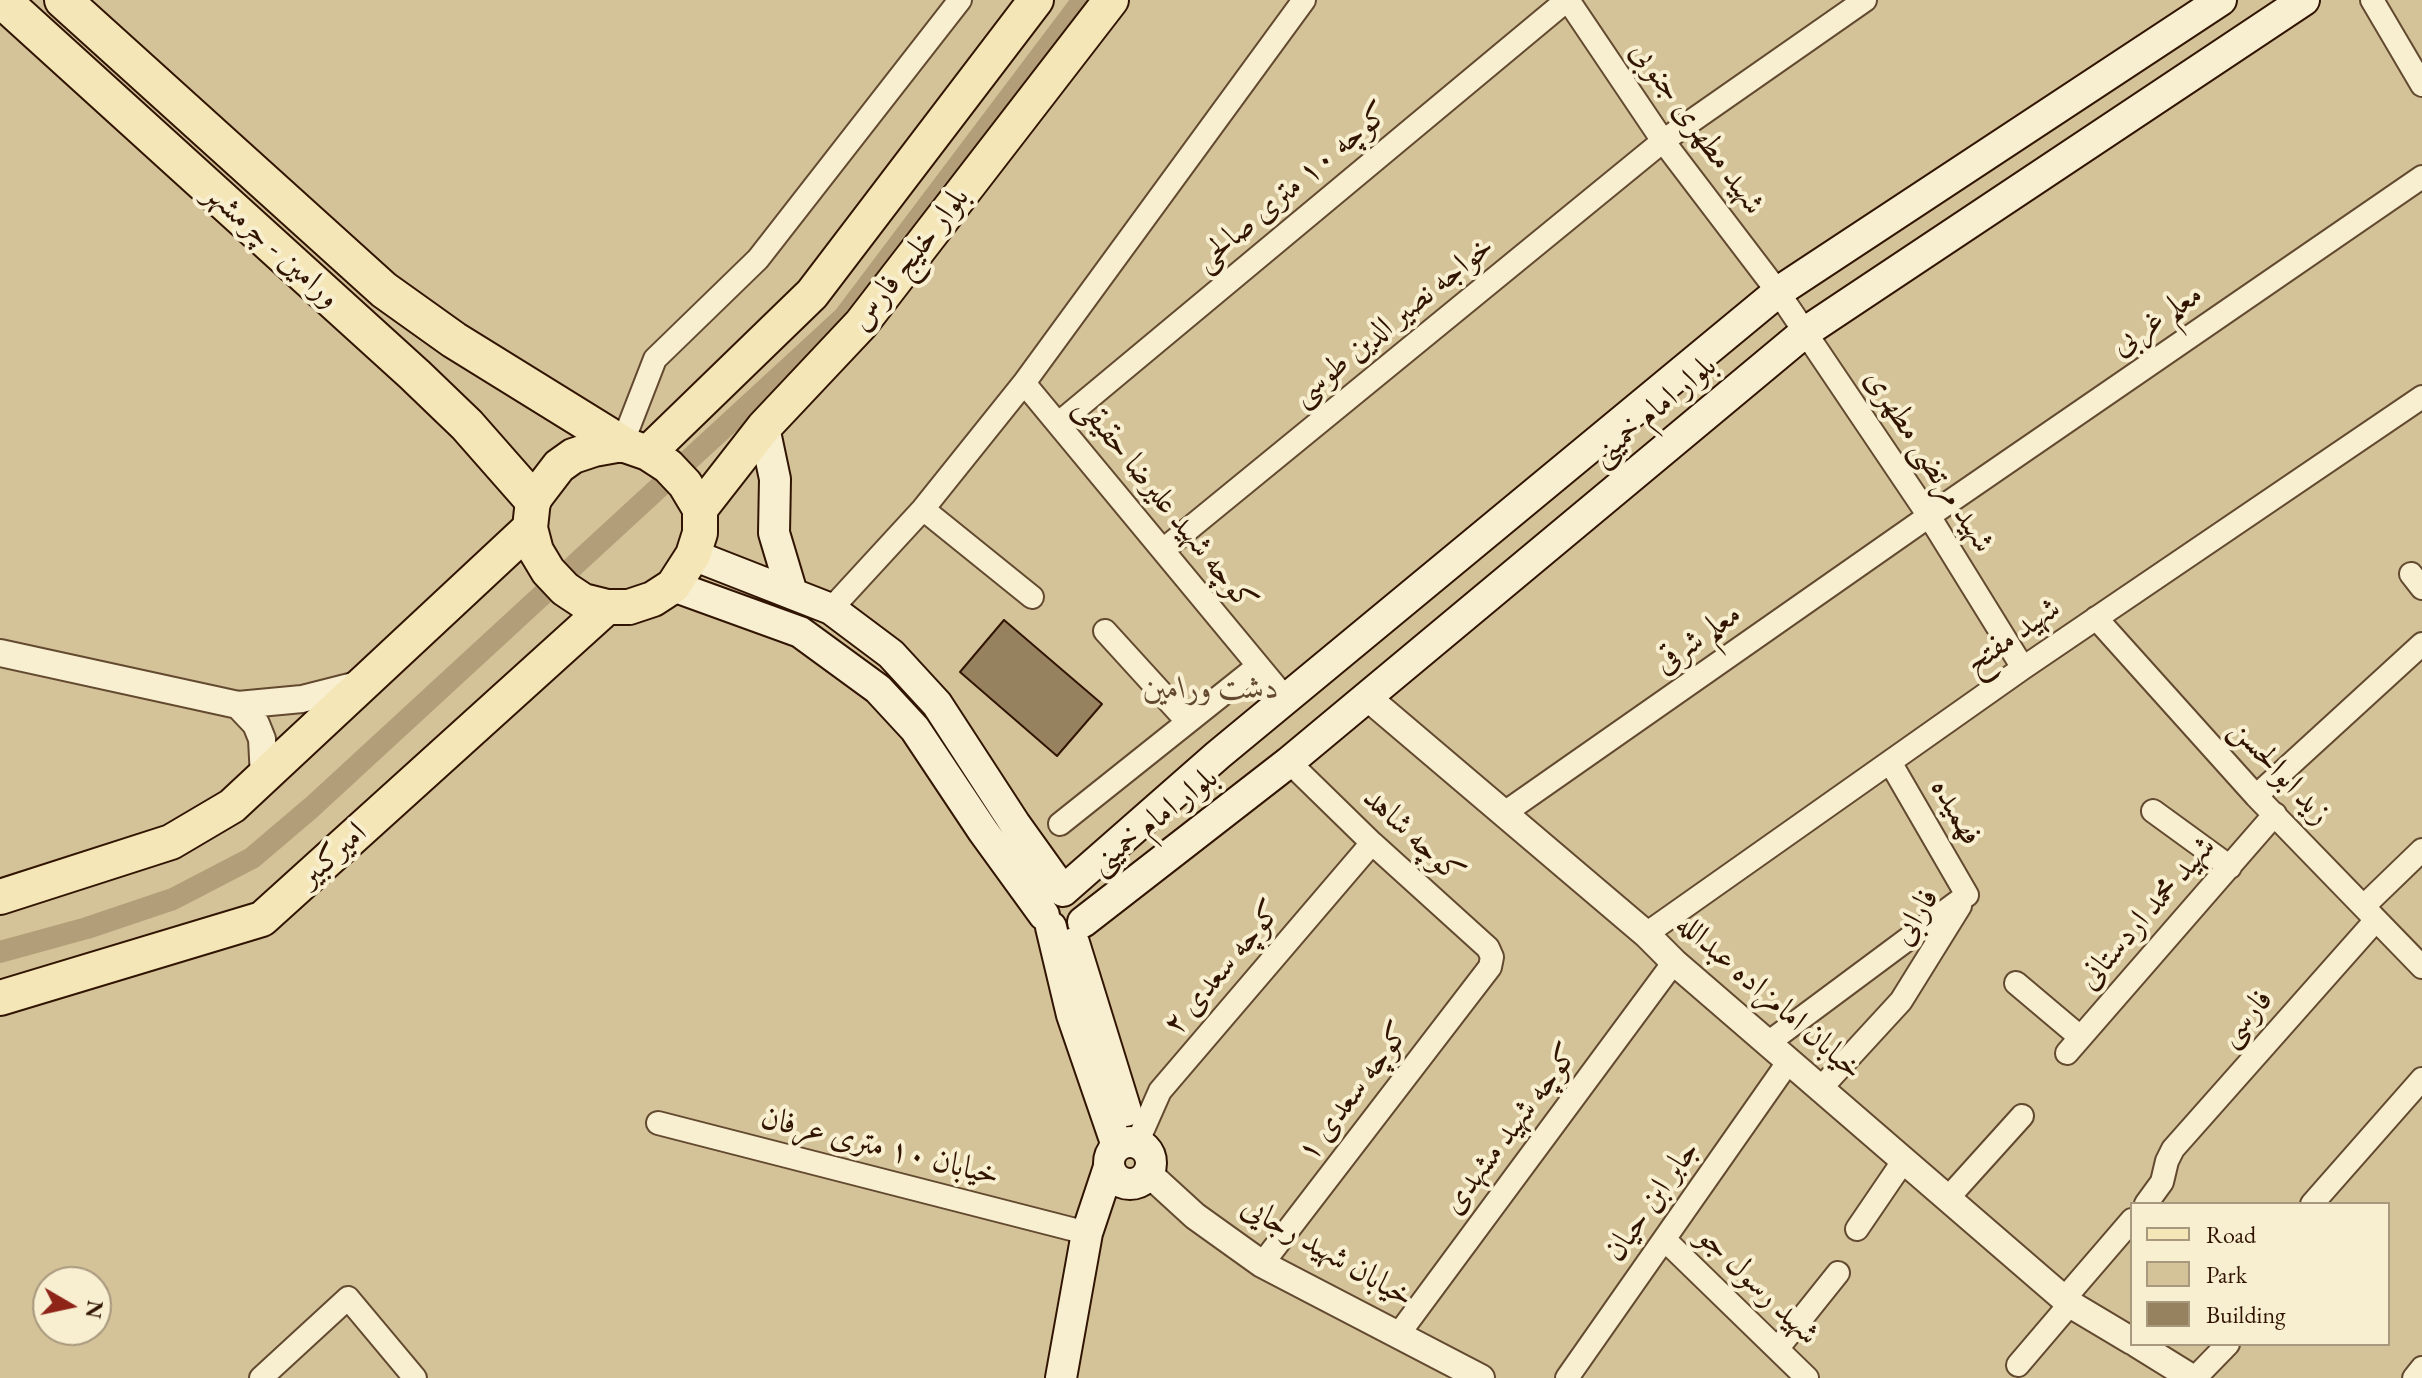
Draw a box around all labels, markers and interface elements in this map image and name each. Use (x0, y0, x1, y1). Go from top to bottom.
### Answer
street label: شهید مطهری جنوبی (1621, 34, 1773, 222)
street label: کوچه ۱۰ متری صالحی (1186, 94, 1398, 280)
street label: ورامین - چرمشهر (196, 175, 348, 317)
street label: بلوار خلیج فارس (842, 179, 978, 339)
street label: خواجه نصیر الدین طوسی (1284, 228, 1502, 414)
street label: معلم غربی (2104, 275, 2210, 365)
street label: بلوار امام خمینی (1583, 347, 1725, 475)
street label: شهید مرتضی مطهری (1855, 362, 2003, 560)
street label: کوچه شهید علیرضا حقیقی (1067, 388, 1265, 620)
street label: شهید مفتح (1958, 589, 2068, 683)
street label: معلم شرقی (1647, 595, 1749, 683)
park label: دشت ورامین (1143, 670, 1279, 708)
street label: زید ابوالحسن (2221, 711, 2339, 833)
street label: بلوار امام خمینی (1082, 759, 1226, 883)
street label: فهمیده (1922, 771, 1990, 853)
street label: کوچه شاهد (1354, 779, 1472, 893)
street label: امیرکبیر (291, 814, 375, 896)
street label: شهید محمد اردستانی (2070, 828, 2224, 998)
street label: فارابی (1884, 881, 1948, 953)
street label: کوچه سعدی ۲ (1155, 893, 1291, 1043)
street label: خیابان امامزاده عبدالله (1668, 905, 1870, 1089)
street label: فارسی (2210, 981, 2282, 1055)
street label: کوچه سعدی ۱ (1289, 1015, 1419, 1169)
street label: کوچه شهید مشهدی (1434, 1036, 1588, 1222)
street label: خیابان ۱۰ متری عرفان (757, 1099, 1003, 1195)
street label: جابر ابن حیان (1596, 1133, 1708, 1269)
street label: خیابان شهید رجایی (1234, 1187, 1420, 1317)
legend (2130, 1202, 2390, 1346)
street label: شهید رسول جو (1689, 1218, 1827, 1354)
text: Road (2206, 1219, 2256, 1250)
text: Park (2206, 1259, 2247, 1290)
north arrow (32, 1266, 112, 1346)
text: N (79, 1298, 110, 1321)
text: Building (2206, 1299, 2286, 1330)

